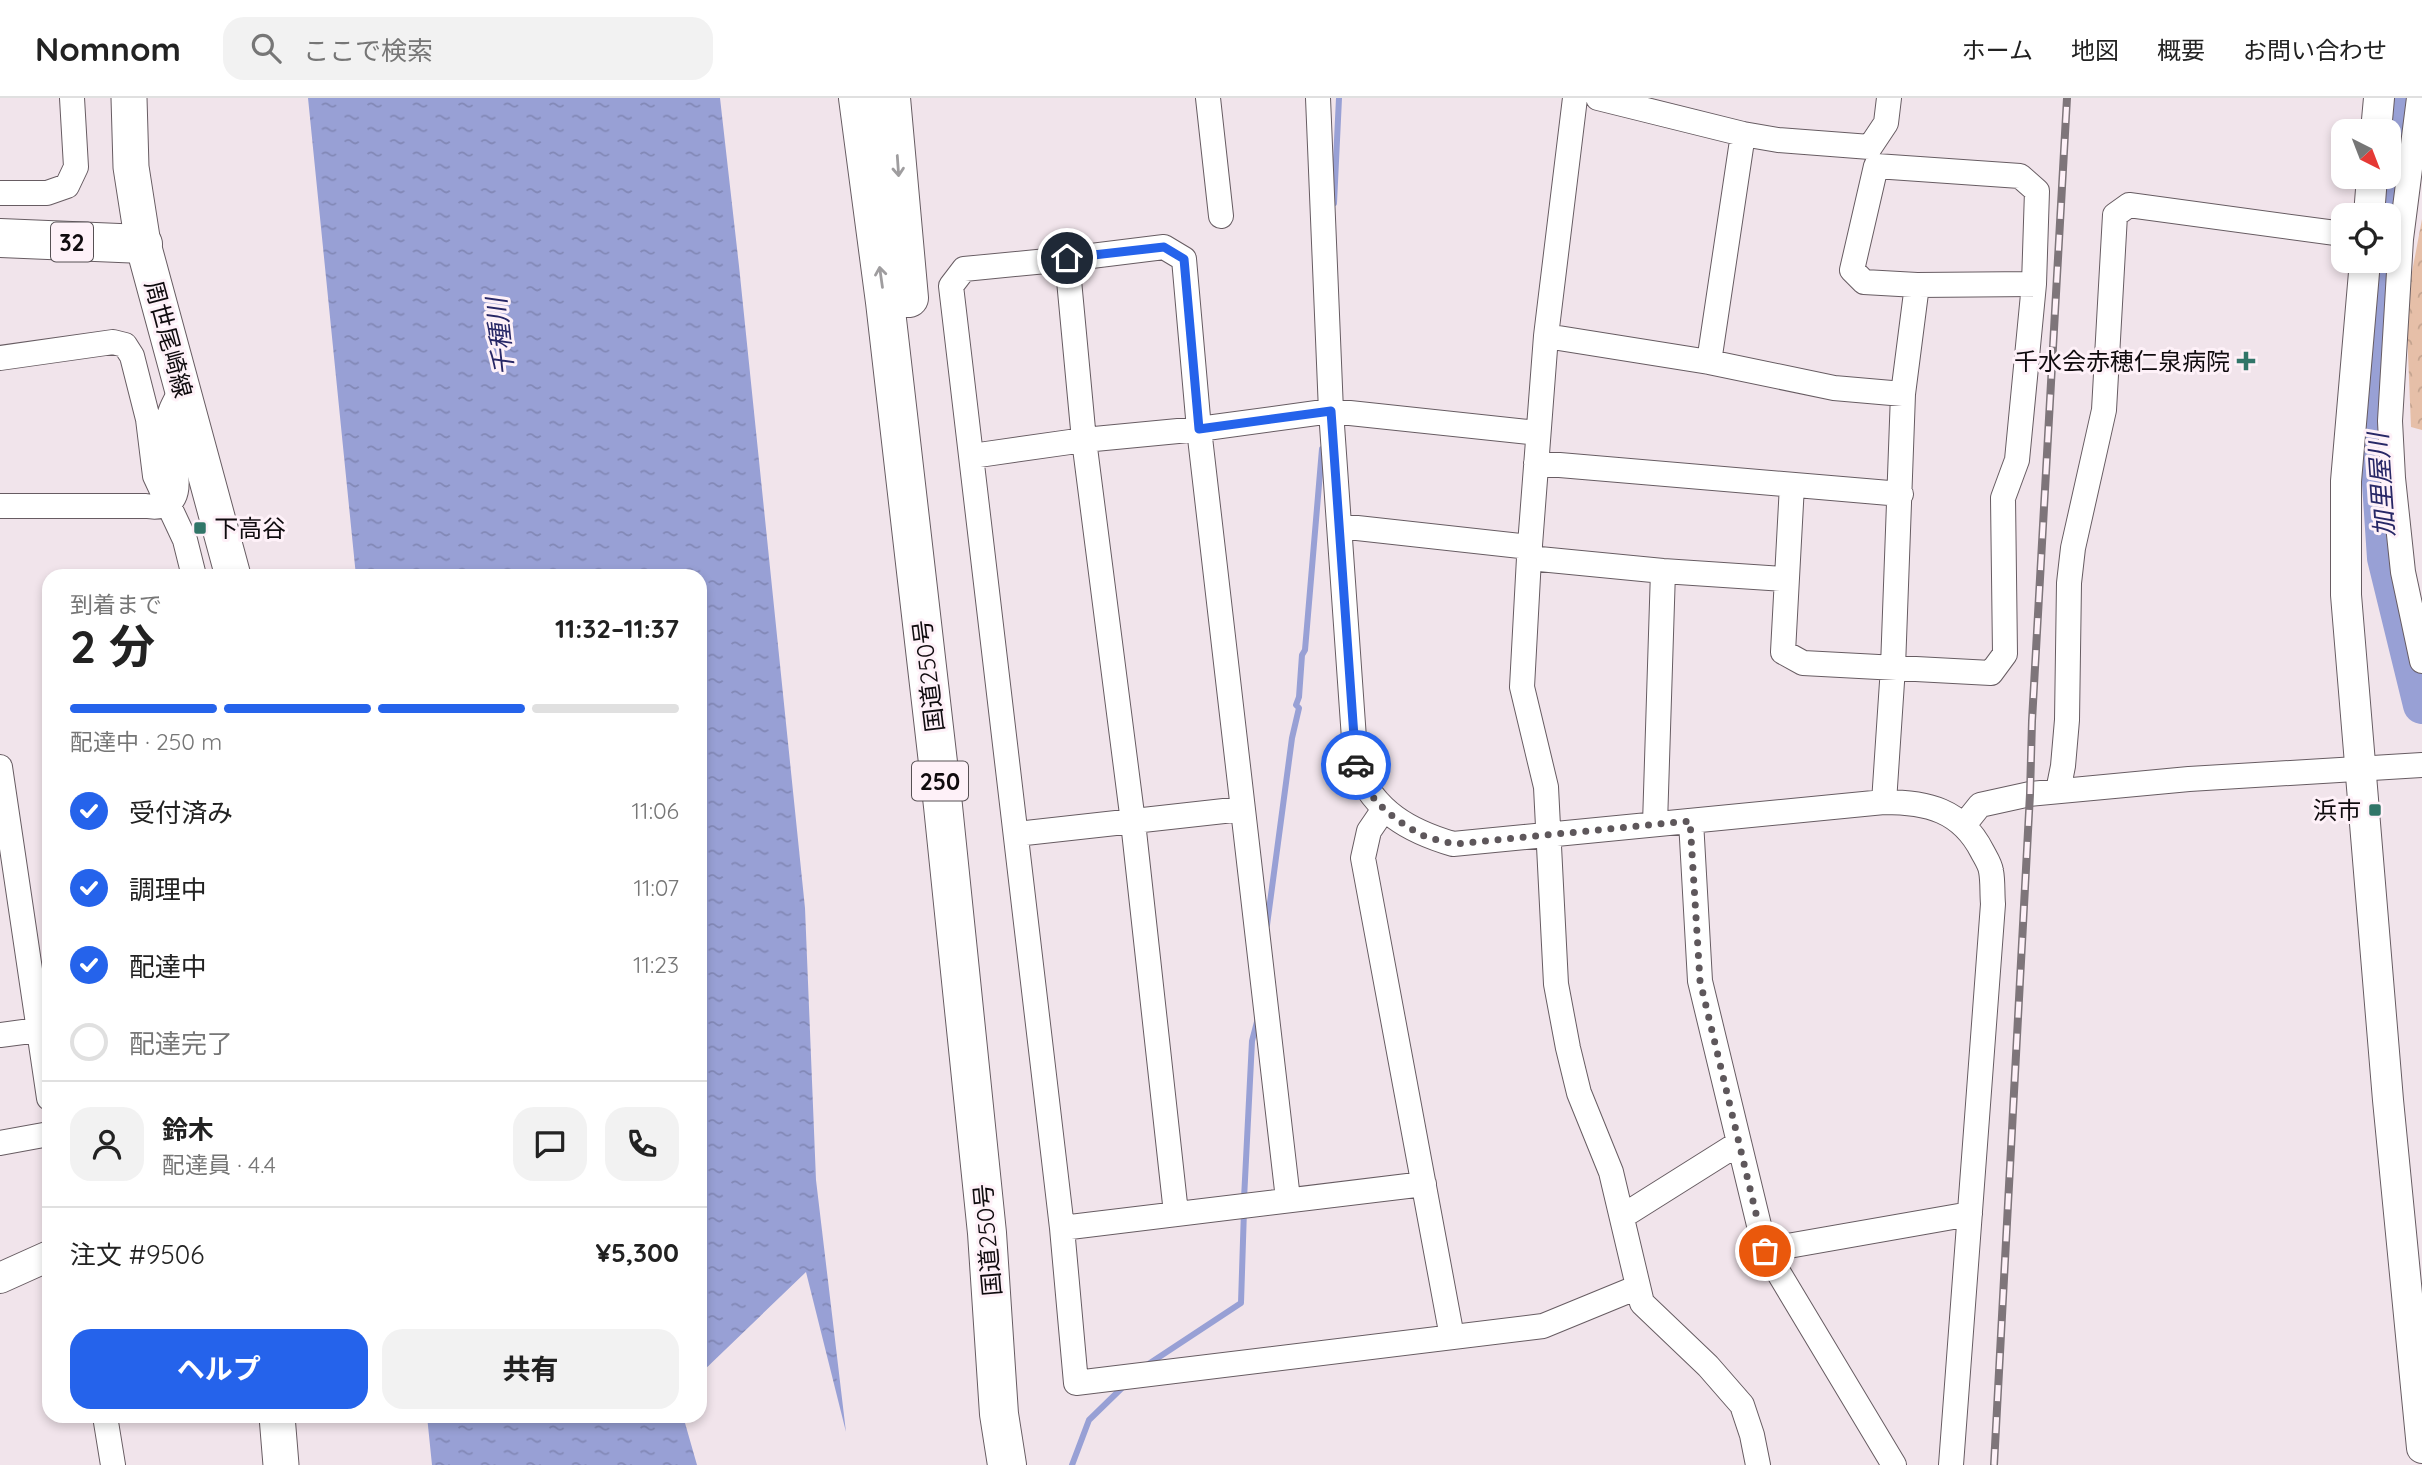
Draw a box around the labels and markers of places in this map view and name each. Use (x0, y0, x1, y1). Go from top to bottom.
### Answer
pin (1037, 228, 1097, 288)
place label: 千水会赤穂仁泉病院 (2014, 346, 2230, 376)
marker: 千水会赤穂仁泉病院 (2236, 351, 2256, 371)
place label: 下高谷 (214, 513, 286, 543)
marker: 下高谷 (192, 520, 208, 536)
place label: 浜市 (2313, 795, 2361, 825)
marker: 浜市 (2367, 802, 2383, 818)
pin (1735, 1221, 1795, 1281)

